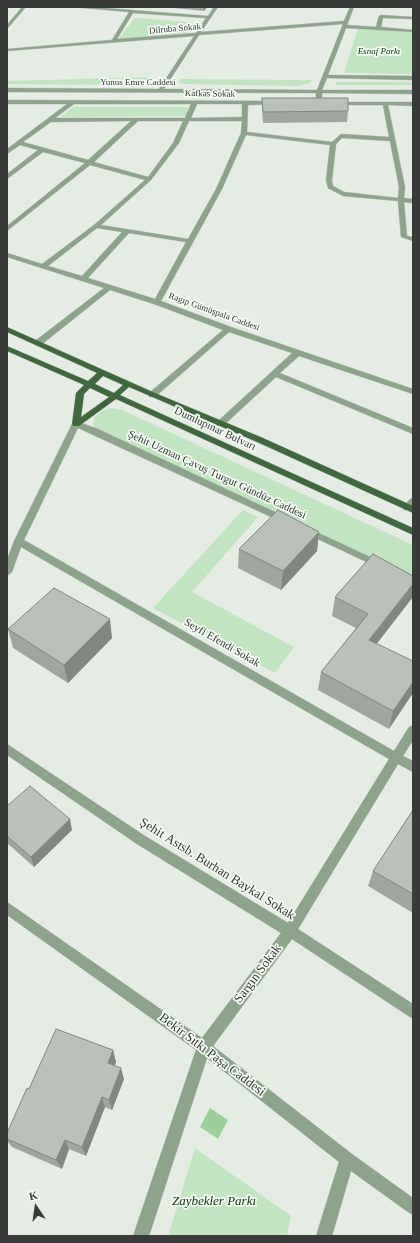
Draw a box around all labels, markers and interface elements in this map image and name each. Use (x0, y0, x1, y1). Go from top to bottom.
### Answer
street label: Dilruba Sokak (149, 21, 201, 37)
park label: Esnaf Parkı (358, 47, 400, 57)
street label: Yunus Emre Caddesi (100, 78, 176, 88)
street label: Kafkas Sokak (185, 88, 235, 100)
street label: Ragıp Gümüşpala Caddesi (167, 291, 261, 333)
street label: Dumlupınar Bulvarı (172, 404, 258, 454)
street label: Şehit Uzman Çavuş Turgut Gündüz Caddesi (126, 428, 308, 522)
street label: Seyfi Efendi Sokak (182, 616, 262, 670)
street label: Şehit Astsb. Burhan Baykal Sokak (136, 815, 298, 923)
street label: Sargın Sokak (231, 942, 285, 1006)
street label: Bekir Sıtkı Paşa Caddesi (156, 1010, 268, 1100)
north arrow (16, 1187, 56, 1227)
text: K (28, 1188, 39, 1202)
park label: Zaybekler Parkı (172, 1194, 256, 1210)

